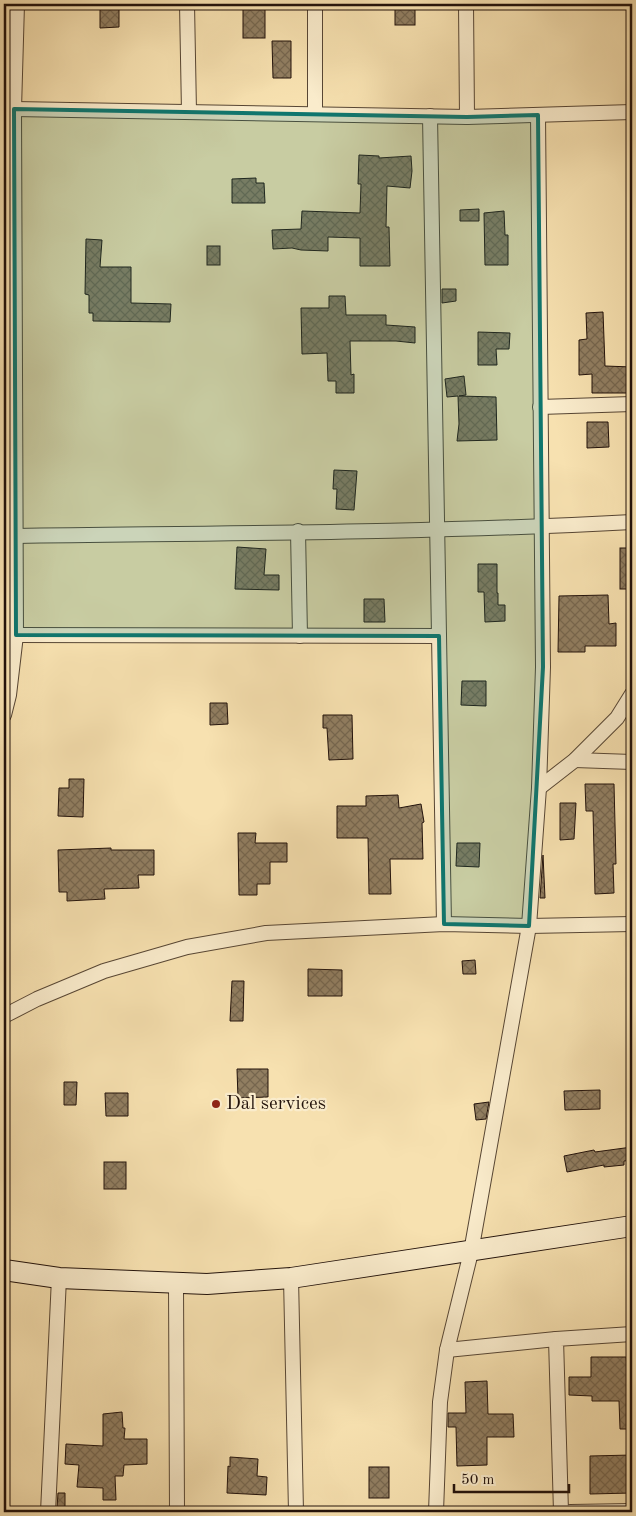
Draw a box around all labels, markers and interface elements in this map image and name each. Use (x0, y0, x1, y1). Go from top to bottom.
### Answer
place label: Dal services (226, 1095, 326, 1114)
marker: Dal services (210, 1098, 222, 1110)
scale bar (454, 1461, 568, 1493)
text: 50 m (461, 1473, 495, 1488)

